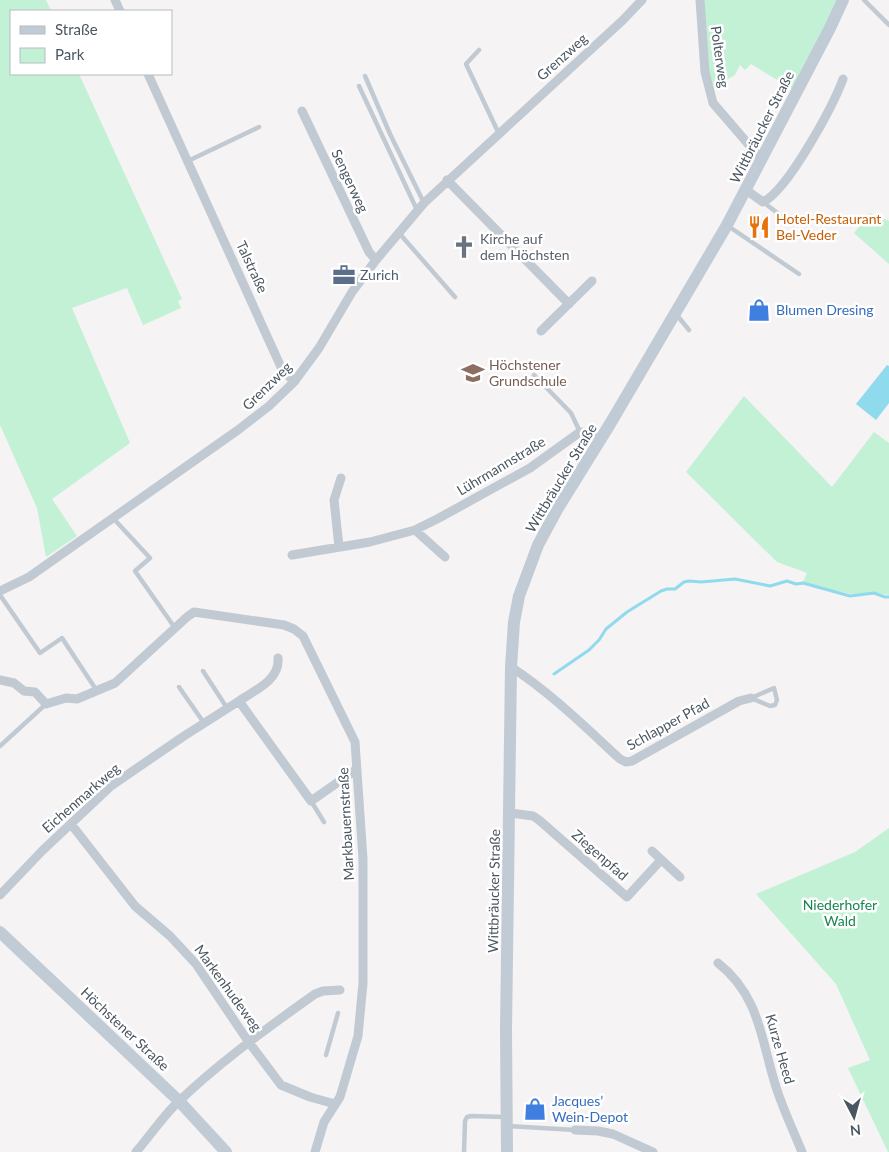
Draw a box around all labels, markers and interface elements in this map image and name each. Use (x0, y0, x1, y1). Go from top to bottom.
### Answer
legend (10, 10, 172, 75)
text: Straße (55, 20, 98, 38)
street label: Polterweg (708, 25, 733, 89)
street label: Grenzweg (533, 30, 590, 84)
text: Park (55, 45, 85, 63)
street label: Wittbräucker Straße (726, 68, 797, 186)
street label: Sengerweg (328, 146, 373, 215)
place label: Hotel-Restaurant Bel-Veder (776, 210, 881, 243)
restaurant icon: Hotel-Restaurant Bel-Veder (746, 214, 772, 240)
place label: Kirche auf dem Höchsten (480, 230, 570, 263)
church icon: Kirche auf dem Höchsten (451, 234, 477, 260)
street label: Talstraße (233, 238, 272, 296)
office icon: Zurich (331, 262, 357, 288)
place label: Zurich (360, 266, 399, 283)
shop icon: Blumen Dresing (746, 297, 772, 323)
place label: Blumen Dresing (776, 301, 874, 318)
place label: Höchstener Grundschule (489, 356, 567, 389)
street label: Grenzweg (238, 358, 295, 413)
school or university icon: Höchstener Grundschule (460, 360, 486, 386)
street label: Wittbräucker Straße (521, 420, 600, 535)
street label: Lührmannstraße (453, 432, 548, 499)
street label: Schlapper Pfad (623, 694, 712, 753)
street label: Eichenmarkweg (38, 759, 123, 836)
street label: Markbauernstraße (334, 767, 357, 881)
street label: Ziegenpfad (569, 826, 632, 884)
street label: Wittbräucker Straße (484, 829, 503, 953)
park label: Niederhofer Wald (803, 896, 877, 929)
street label: Markenhudeweg (191, 941, 266, 1034)
street label: Höchstener Straße (78, 983, 173, 1074)
street label: Kurze Heed (762, 1012, 799, 1086)
place label: Jacques’ Wein-Depot (552, 1092, 628, 1125)
north arrow (829, 1092, 879, 1142)
shop icon: Jacques’ Wein-Depot (522, 1096, 548, 1122)
text: N (849, 1121, 862, 1139)

